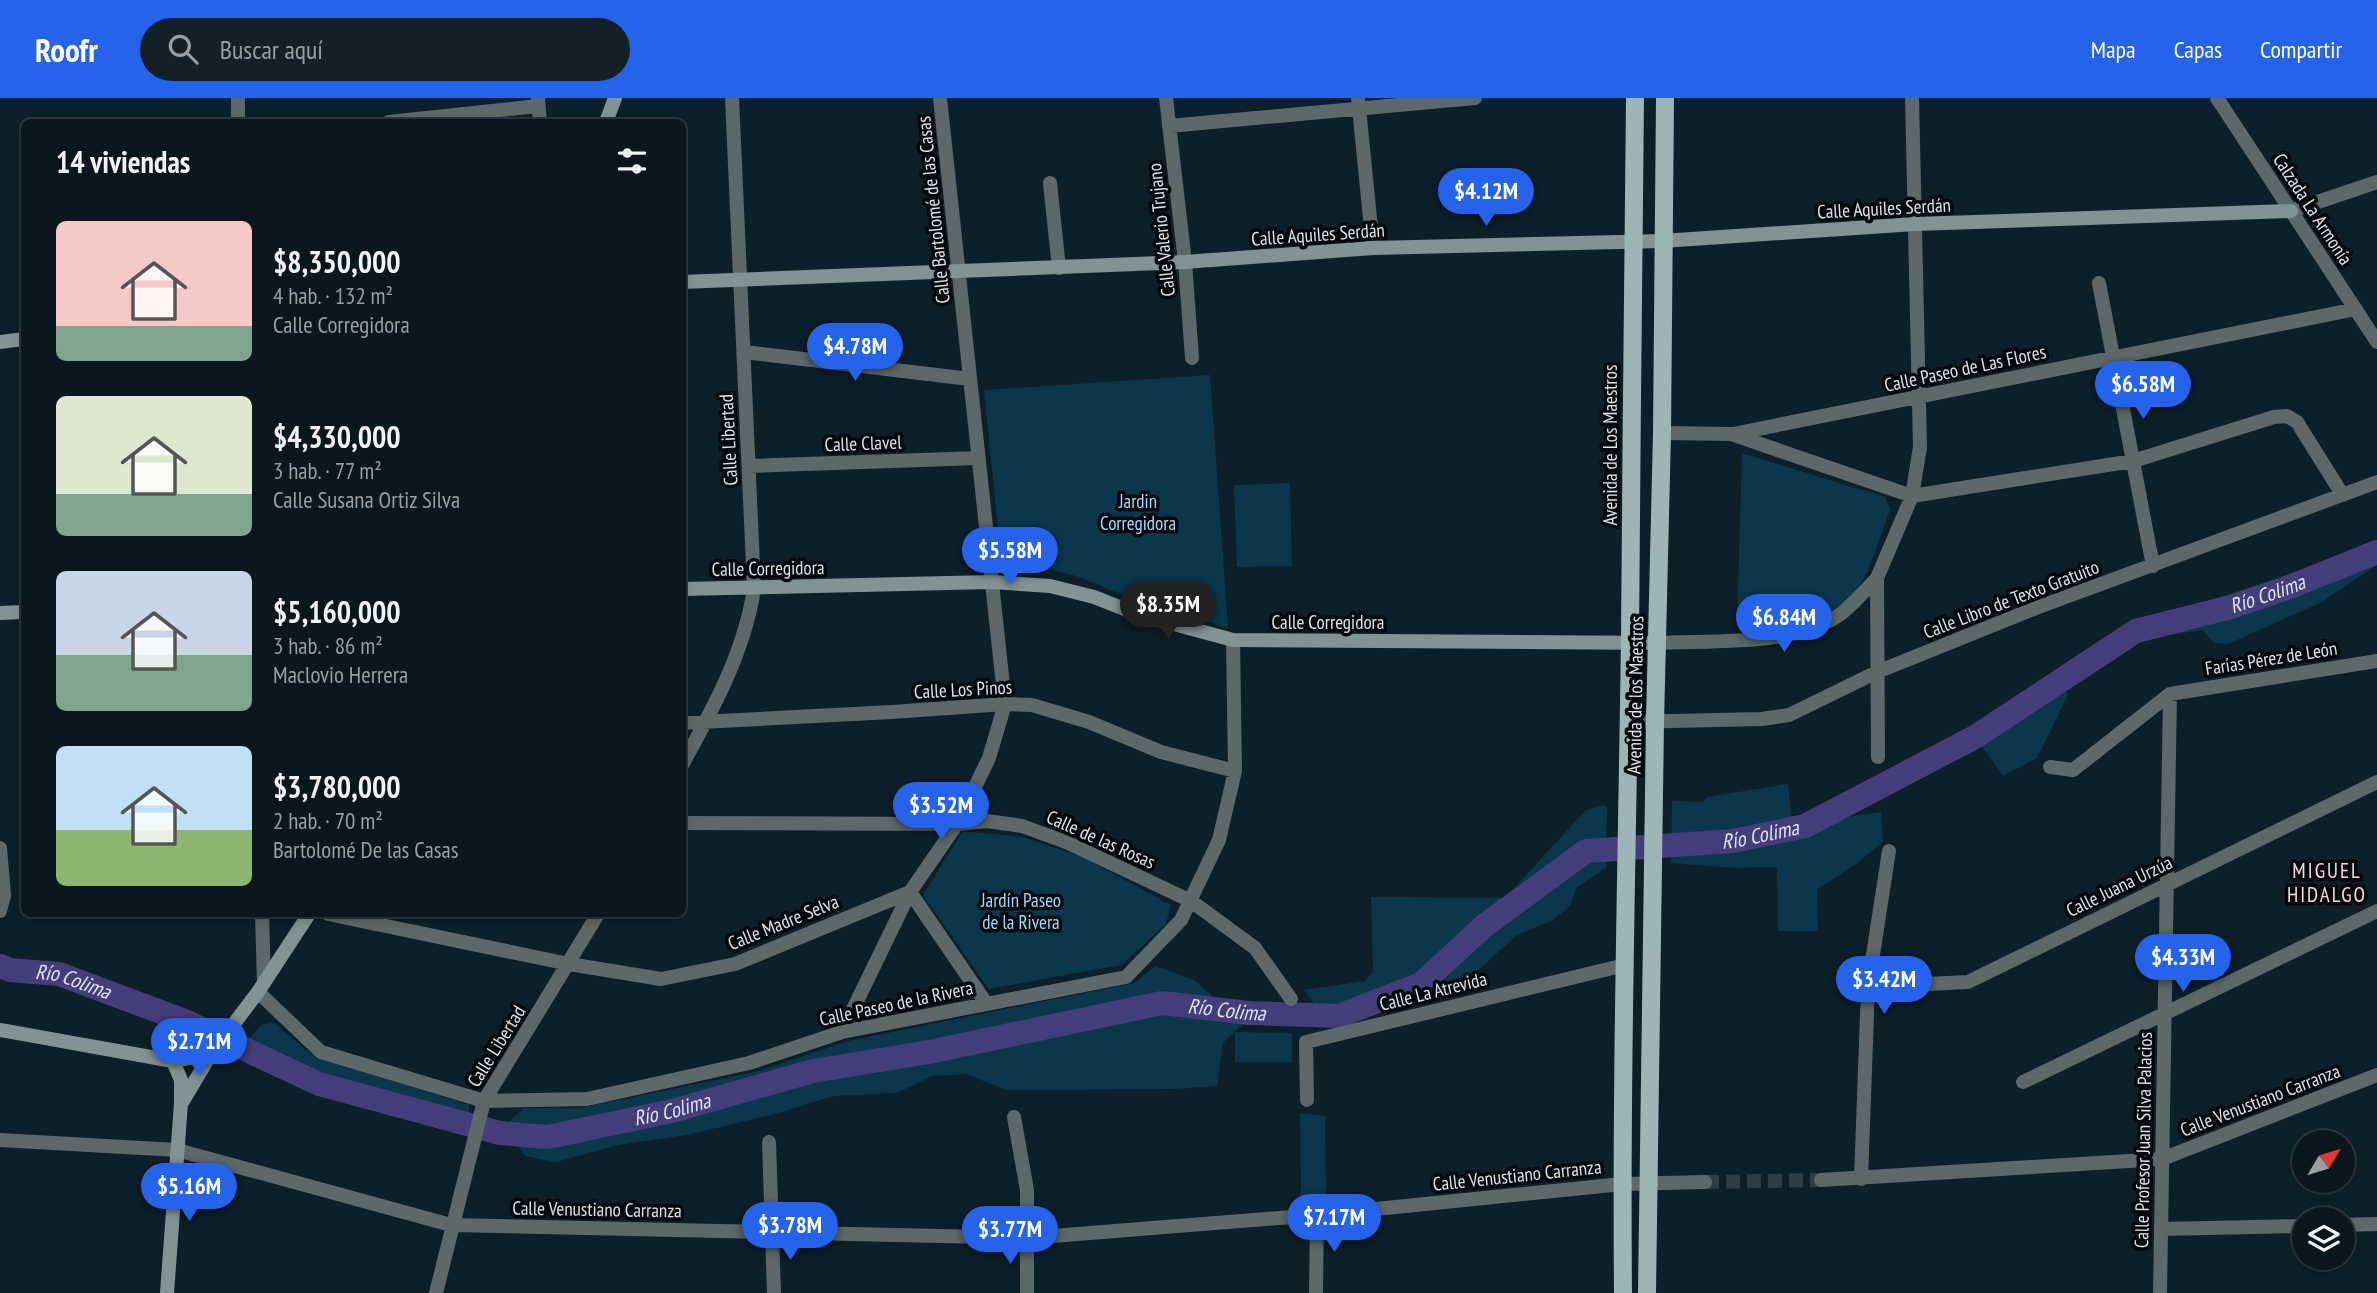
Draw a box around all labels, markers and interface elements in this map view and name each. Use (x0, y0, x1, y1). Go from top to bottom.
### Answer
search box (140, 18, 630, 81)
text: Roofr (35, 28, 98, 71)
icon: search (164, 30, 202, 68)
text: Buscar aquí (220, 33, 323, 66)
text: Mapa (2091, 34, 2136, 65)
text: Capas (2174, 34, 2222, 65)
text: Compartir (2260, 34, 2342, 65)
street label: Calle Bartolomé de las Casas (911, 115, 955, 305)
text: 14 viviendas (56, 142, 190, 181)
icon: filters (613, 142, 651, 180)
street label: Calzada La Armonía (2268, 149, 2358, 269)
street label: Calle Valerio Trujano (1142, 162, 1180, 298)
pin: $4.12M (1429, 169, 1543, 228)
text: $4.12M (1454, 176, 1518, 205)
street label: Calle Aquiles Serdán (1817, 193, 1951, 223)
street label: Calle Aquiles Serdán (1250, 217, 1386, 251)
text: $8,350,000 (273, 242, 401, 281)
icon: home (112, 249, 196, 333)
text: 4 hab. · 132 m² (273, 281, 393, 310)
text: Calle Corregidora (273, 310, 410, 339)
pin: $4.78M (798, 324, 912, 383)
text: $4.78M (823, 331, 887, 360)
street label: Calle Paseo de Las Flores (1882, 339, 2048, 397)
pin: $6.58M (2086, 362, 2200, 421)
street label: Avenida de Los Maestros (1598, 365, 1622, 525)
text: $6.58M (2111, 369, 2175, 398)
street label: Calle Libertad (714, 394, 742, 486)
text: $4,330,000 (273, 417, 401, 456)
icon: home (112, 424, 196, 508)
street label: Calle Clavel (824, 430, 903, 456)
text: 3 hab. · 77 m² (273, 456, 382, 485)
text: Calle Susana Ortiz Silva (273, 485, 460, 514)
park label: Jardin Corregidora (1100, 489, 1176, 535)
pin: $5.58M (953, 528, 1067, 587)
text: $5.58M (978, 535, 1042, 564)
street label: Calle Libro de Texto Gratuito (1920, 554, 2102, 644)
street label: Calle Corregidora (711, 555, 825, 581)
water label: Río Colima (2226, 568, 2310, 619)
pin: $8.35M (1111, 582, 1225, 641)
text: $8.35M (1136, 589, 1200, 618)
text: $5,160,000 (273, 592, 401, 631)
pin: $6.84M (1727, 594, 1841, 654)
icon: home (112, 599, 196, 683)
text: $6.84M (1752, 602, 1816, 631)
street label: Calle Corregidora (1272, 610, 1384, 634)
street label: Avenida de los Maestros (1622, 616, 1648, 774)
text: 3 hab. · 86 m² (273, 631, 383, 660)
street label: Farías Pérez de León (2203, 636, 2339, 680)
text: Maclovio Herrera (273, 660, 408, 689)
street label: Calle Los Pinos (913, 674, 1013, 704)
text: $3,780,000 (273, 767, 401, 806)
icon: home (112, 774, 196, 858)
pin: $3.52M (884, 782, 998, 842)
text: $3.52M (909, 790, 973, 819)
street label: Calle de las Rosas (1043, 804, 1159, 874)
text: 2 hab. · 70 m² (273, 806, 383, 835)
water label: Río Colima (1721, 813, 1802, 855)
text: Bartolomé De las Casas (273, 835, 458, 864)
street label: Calle Juana Urzúa (2062, 850, 2176, 922)
district label: MIGUEL HIDALGO (2287, 857, 2367, 908)
park label: Jardín Paseo de la Rivera (980, 888, 1061, 934)
street label: Calle Madre Selva (724, 889, 842, 955)
pin: $4.33M (2126, 934, 2240, 994)
text: $4.33M (2151, 942, 2215, 971)
pin: $3.42M (1827, 956, 1941, 1016)
water label: Río Colima (34, 958, 116, 1006)
text: $3.42M (1852, 964, 1916, 993)
street label: Calle La Atrevida (1377, 966, 1489, 1016)
street label: Calle Paseo de la Rivera (817, 975, 975, 1031)
water label: Río Colima (1186, 992, 1267, 1027)
street label: Calle Libertad (462, 1001, 530, 1091)
pin: $2.71M (142, 1018, 256, 1078)
text: $2.71M (167, 1026, 231, 1055)
street label: Calle Profesor Juan Silva Palacios (2129, 1032, 2157, 1248)
street label: Calle Venustiano Carranza (2177, 1058, 2343, 1142)
water label: Río Colima (631, 1086, 715, 1132)
north arrow (2292, 1130, 2356, 1194)
map controls (2292, 1130, 2355, 1270)
street label: Calle Venustiano Carranza (1431, 1154, 1603, 1196)
pin: $5.16M (132, 1164, 246, 1223)
text: $5.16M (157, 1171, 221, 1200)
pin: $7.17M (1277, 1194, 1391, 1254)
street label: Calle Venustiano Carranza (512, 1196, 682, 1222)
pin: $3.78M (733, 1202, 847, 1262)
text: $7.17M (1303, 1202, 1365, 1231)
pin: $3.77M (953, 1206, 1067, 1266)
button: layers (2292, 1207, 2355, 1270)
text: $3.78M (758, 1210, 822, 1239)
text: $3.77M (978, 1214, 1042, 1243)

